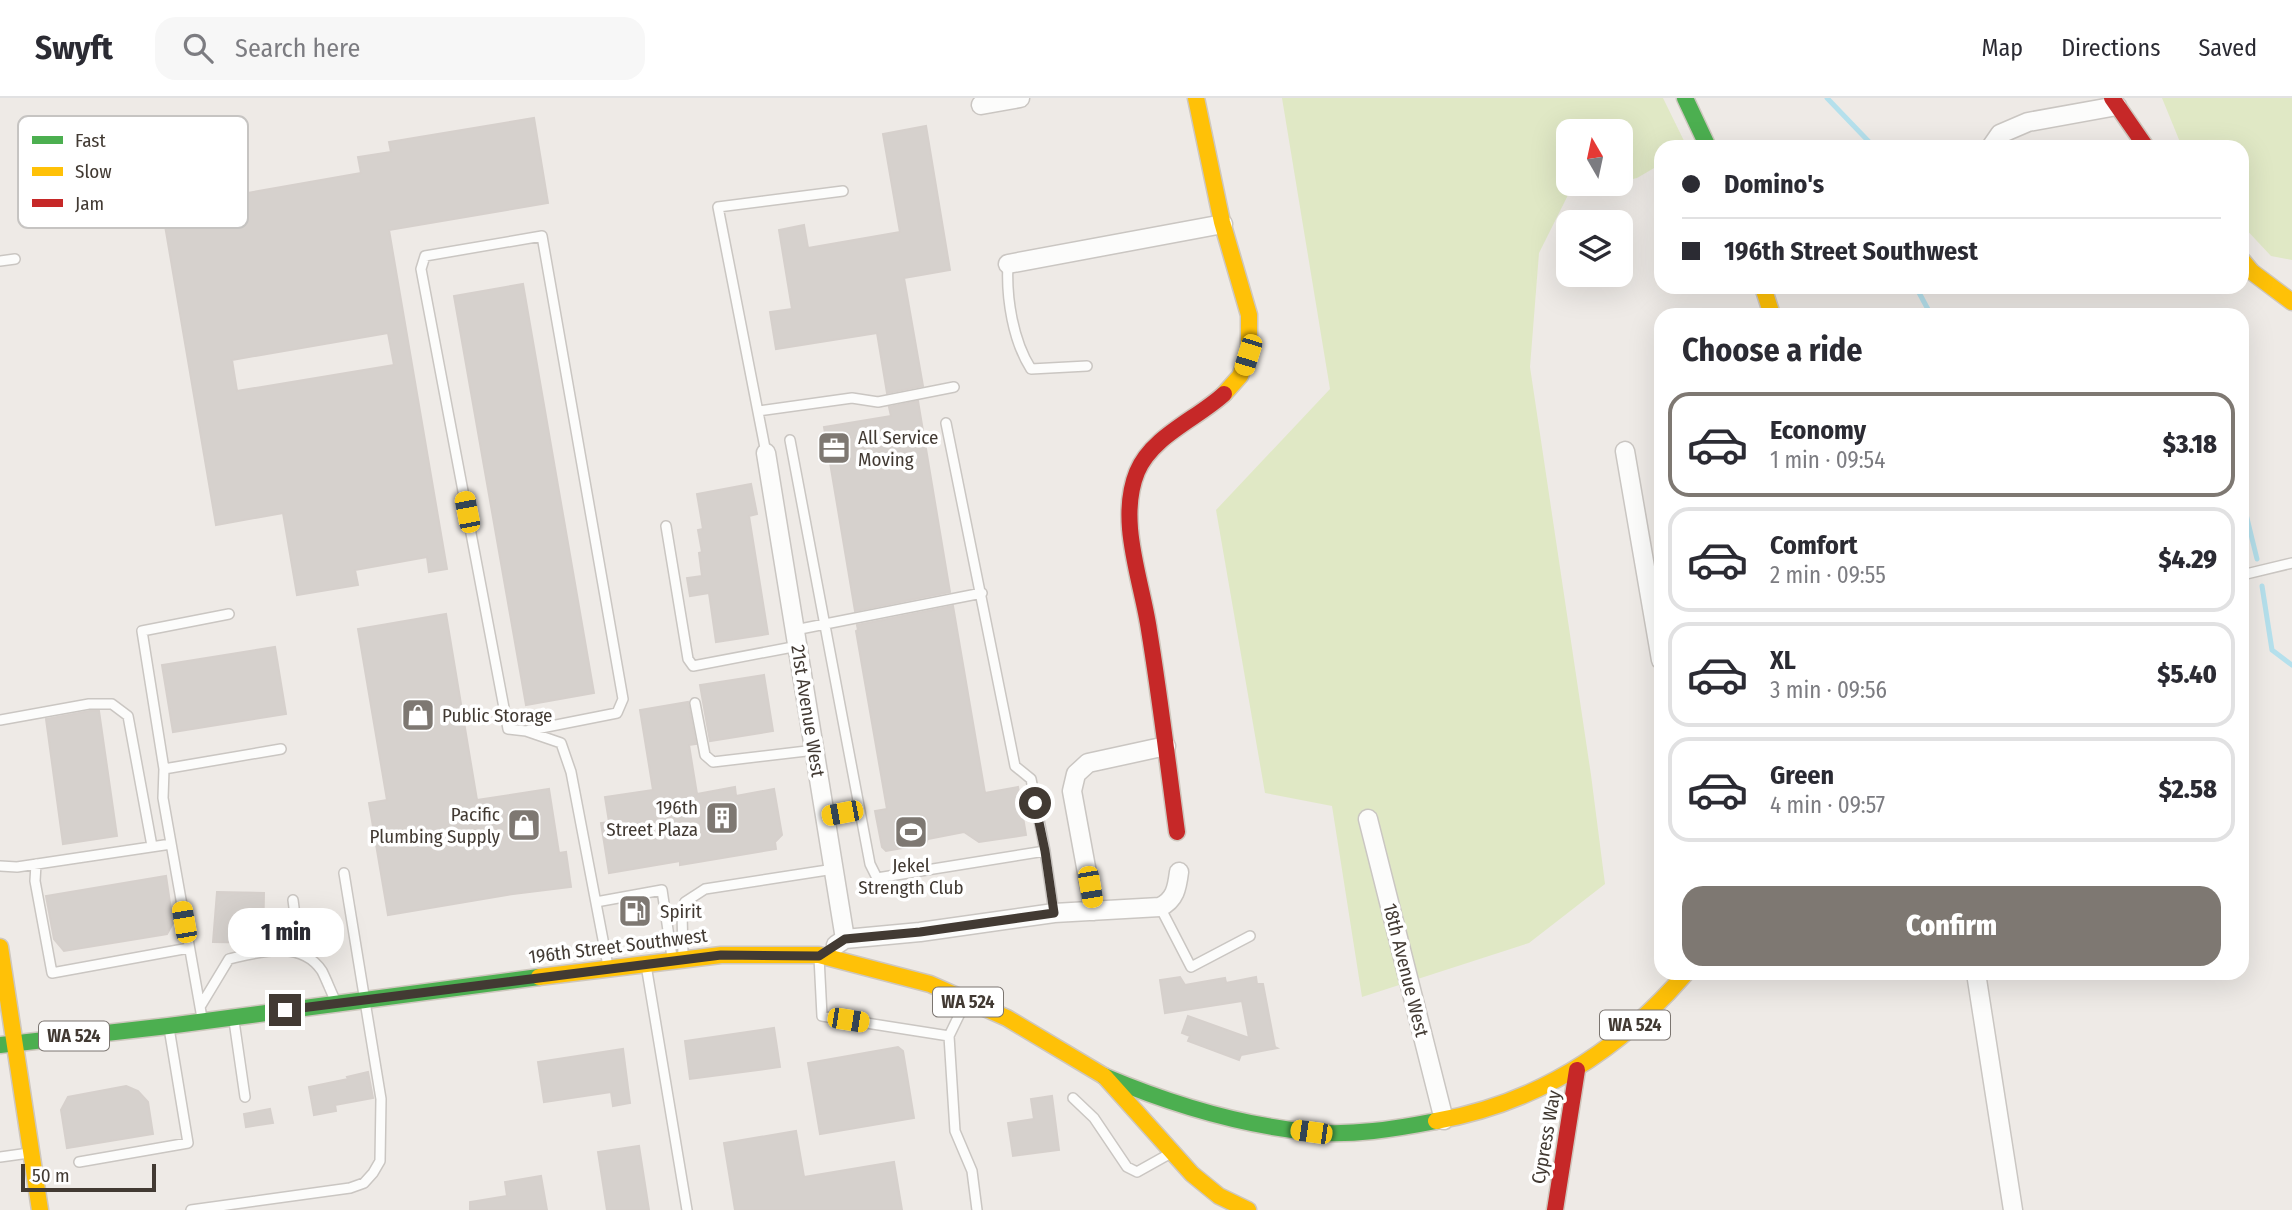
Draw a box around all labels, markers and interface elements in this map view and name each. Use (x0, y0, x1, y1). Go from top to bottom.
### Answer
search box (155, 17, 645, 80)
text: Swyft (35, 28, 113, 68)
icon: search (179, 29, 217, 67)
text: Search here (235, 33, 360, 64)
text: Map (1982, 34, 2023, 62)
text: Directions (2061, 34, 2160, 62)
text: Saved (2198, 34, 2257, 62)
legend (18, 116, 248, 228)
north arrow (1556, 119, 1633, 196)
map controls (1556, 119, 1633, 287)
text: Fast (75, 129, 106, 152)
text: Slow (75, 160, 112, 183)
text: Domino's (1724, 169, 1824, 200)
text: Jam (75, 192, 104, 215)
button: layers (1556, 210, 1633, 287)
text: 196th Street Southwest (1724, 236, 1978, 267)
text: Choose a ride (1682, 331, 1863, 369)
car (1232, 332, 1265, 378)
icon: car (1686, 413, 1749, 476)
text: Economy (1770, 415, 1866, 446)
place label: All Service Moving (858, 426, 938, 471)
office icon: All Service Moving (815, 429, 853, 467)
text: $3.18 (2163, 429, 2217, 460)
text: 1 min · 09:54 (1770, 446, 1885, 474)
car (453, 489, 482, 535)
icon: car (1686, 528, 1749, 591)
text: Comfort (1770, 530, 1858, 561)
text: $4.29 (2158, 544, 2217, 575)
text: 2 min · 09:55 (1770, 561, 1886, 589)
street label: 21st Avenue West (786, 643, 830, 779)
icon: car (1686, 643, 1749, 706)
text: XL (1770, 645, 1796, 676)
text: $5.40 (2157, 659, 2217, 690)
text: 3 min · 09:56 (1770, 676, 1887, 704)
shop icon: Public Storage (399, 696, 437, 734)
place label: Public Storage (442, 704, 552, 727)
icon: car (1686, 758, 1749, 821)
text: Green (1770, 760, 1834, 791)
text: $2.58 (2159, 774, 2217, 805)
route start (1019, 787, 1051, 819)
text: 4 min · 09:57 (1770, 791, 1885, 819)
place label: 196th Street Plaza (606, 796, 698, 841)
building icon: 196th Street Plaza (703, 799, 741, 837)
car (820, 799, 865, 827)
place label: Pacific Plumbing Supply (370, 803, 501, 848)
shop icon: Pacific Plumbing Supply (505, 806, 543, 844)
sports icon: Jekel Strength Club (892, 813, 930, 851)
place label: Jekel Strength Club (858, 854, 964, 899)
car (1077, 864, 1104, 910)
button: Confirm (1682, 886, 2221, 966)
fuel station icon: Spirit (616, 892, 654, 930)
car (171, 899, 198, 945)
place label: Spirit (660, 900, 703, 923)
street label: 18th Avenue West (1378, 901, 1434, 1040)
callout: 1 min (227, 908, 343, 958)
text: 1 min (261, 918, 311, 946)
street label: 196th Street Southwest (527, 924, 709, 968)
road number: WA 524 (933, 988, 1003, 1016)
route end (269, 994, 301, 1026)
car (826, 1006, 871, 1034)
road number: WA 524 (1600, 1010, 1670, 1040)
road number: WA 524 (39, 1021, 109, 1051)
street label: Cypress Way (1526, 1088, 1566, 1185)
car (1289, 1119, 1334, 1145)
scale bar (21, 1161, 156, 1193)
text: 50 m (32, 1164, 70, 1187)

